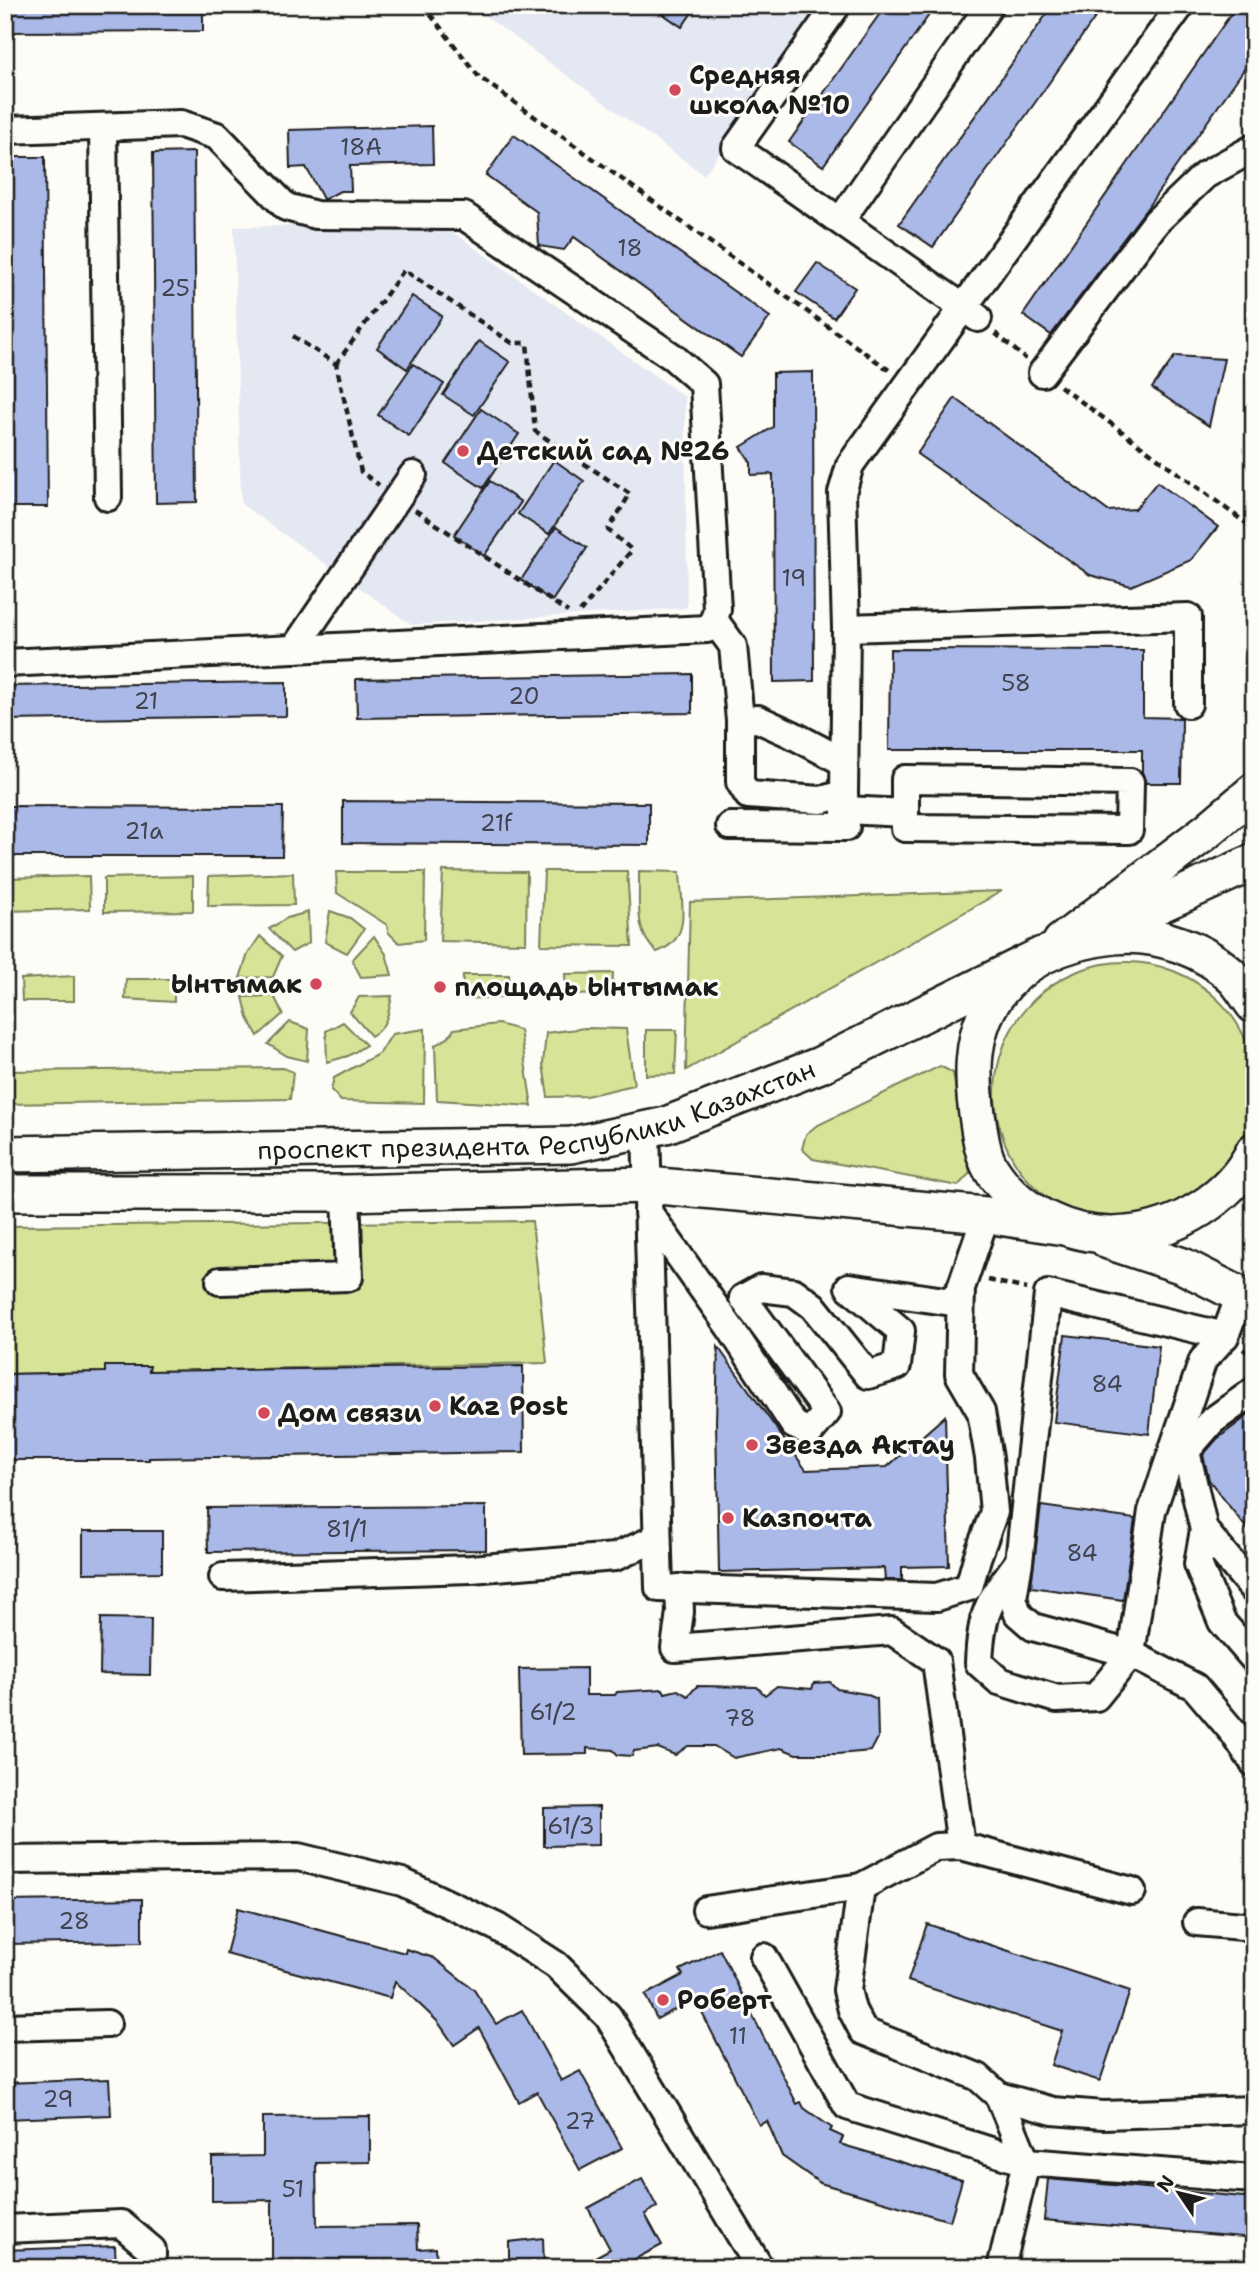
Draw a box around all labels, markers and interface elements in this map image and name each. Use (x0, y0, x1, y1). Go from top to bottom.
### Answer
place label: Средняя школа №10 (689, 57, 850, 122)
marker: Средняя школа №10 (667, 82, 683, 98)
house number: 18А (340, 132, 382, 162)
house number: 18 (617, 233, 643, 263)
house number: 25 (160, 273, 190, 303)
place label: Детский сад №26 (477, 433, 729, 468)
marker: Детский сад №26 (455, 443, 471, 459)
house number: 19 (782, 563, 806, 593)
house number: 58 (1001, 668, 1031, 698)
house number: 20 (508, 681, 540, 711)
house number: 21 (134, 686, 158, 716)
house number: 21f (480, 808, 513, 838)
house number: 21а (125, 816, 163, 846)
place label: Ынтымак (171, 966, 302, 1001)
place label: площадь Ынтымак (454, 969, 718, 1004)
marker: Ынтымак (308, 976, 324, 992)
marker: площадь Ынтымак (432, 979, 448, 995)
street label: проспект президента Республики Казахстан (257, 1051, 820, 1167)
house number: 84 (1091, 1369, 1123, 1399)
place label: Kaz Post (449, 1388, 568, 1423)
place label: Дом связи (278, 1395, 421, 1430)
marker: Kaz Post (427, 1398, 443, 1414)
marker: Дом связи (256, 1405, 272, 1421)
place label: Звезда Актау (766, 1427, 955, 1462)
marker: Звезда Актау (744, 1437, 760, 1453)
place label: Казпочта (742, 1500, 872, 1535)
marker: Казпочта (720, 1510, 736, 1526)
house number: 81/1 (326, 1514, 368, 1544)
house number: 84 (1066, 1538, 1098, 1568)
house number: 61/2 (529, 1697, 577, 1727)
house number: 78 (724, 1703, 756, 1733)
house number: 61/3 (547, 1811, 595, 1841)
house number: 28 (58, 1906, 90, 1936)
place label: Роберт (677, 1982, 772, 2017)
marker: Роберт (655, 1992, 671, 2008)
house number: 11 (729, 2021, 747, 2051)
house number: 29 (43, 2084, 73, 2114)
house number: 27 (565, 2106, 595, 2136)
north arrow (1144, 2158, 1214, 2228)
text: N (1151, 2170, 1180, 2197)
house number: 51 (282, 2174, 304, 2204)

